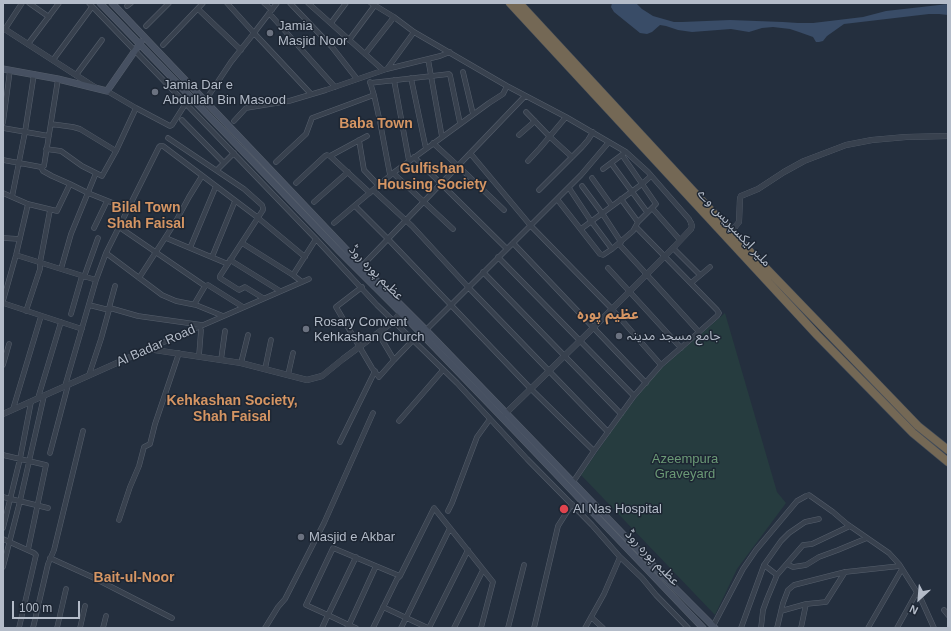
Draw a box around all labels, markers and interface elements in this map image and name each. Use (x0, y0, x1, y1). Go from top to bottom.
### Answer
place label: Jamia Masjid Noor (278, 18, 347, 49)
marker: Jamia Masjid Noor (265, 28, 275, 38)
place label: Jamia Dar e Abdullah Bin Masood (163, 77, 286, 108)
marker: Jamia Dar e Abdullah Bin Masood (150, 87, 160, 97)
district label: Baba Town (339, 116, 413, 132)
district label: Gulfishan Housing Society (377, 161, 487, 194)
street label: ملیر ایکسپریس وے (694, 186, 774, 270)
district label: Bilal Town Shah Faisal (107, 200, 185, 232)
street label: عظیم پورہ روڈ (345, 242, 407, 304)
district label: عظیم پورہ (577, 307, 639, 323)
place label: Rosary Convent Kehkashan Church (314, 314, 425, 345)
street label: Al Badar Road (114, 322, 198, 370)
marker: Rosary Convent Kehkashan Church (301, 324, 311, 334)
place label: جامع مسجد مدینہ (627, 328, 721, 344)
marker: جامع مسجد مدینہ (614, 331, 624, 341)
district label: Kehkashan Society, Shah Faisal (166, 393, 298, 426)
park label: Azeempura Graveyard (652, 451, 718, 482)
place label: Al Nas Hospital (573, 501, 662, 517)
marker: Al Nas Hospital (558, 503, 570, 515)
street label: عظیم پورہ روڈ (622, 527, 682, 589)
place label: Masjid e Akbar (309, 529, 395, 545)
marker: Masjid e Akbar (296, 532, 306, 542)
district label: Bait-ul-Noor (94, 570, 174, 586)
north arrow (899, 579, 939, 619)
scale bar (14, 593, 82, 619)
text: 100 m (19, 601, 52, 615)
text: N (908, 603, 920, 617)

